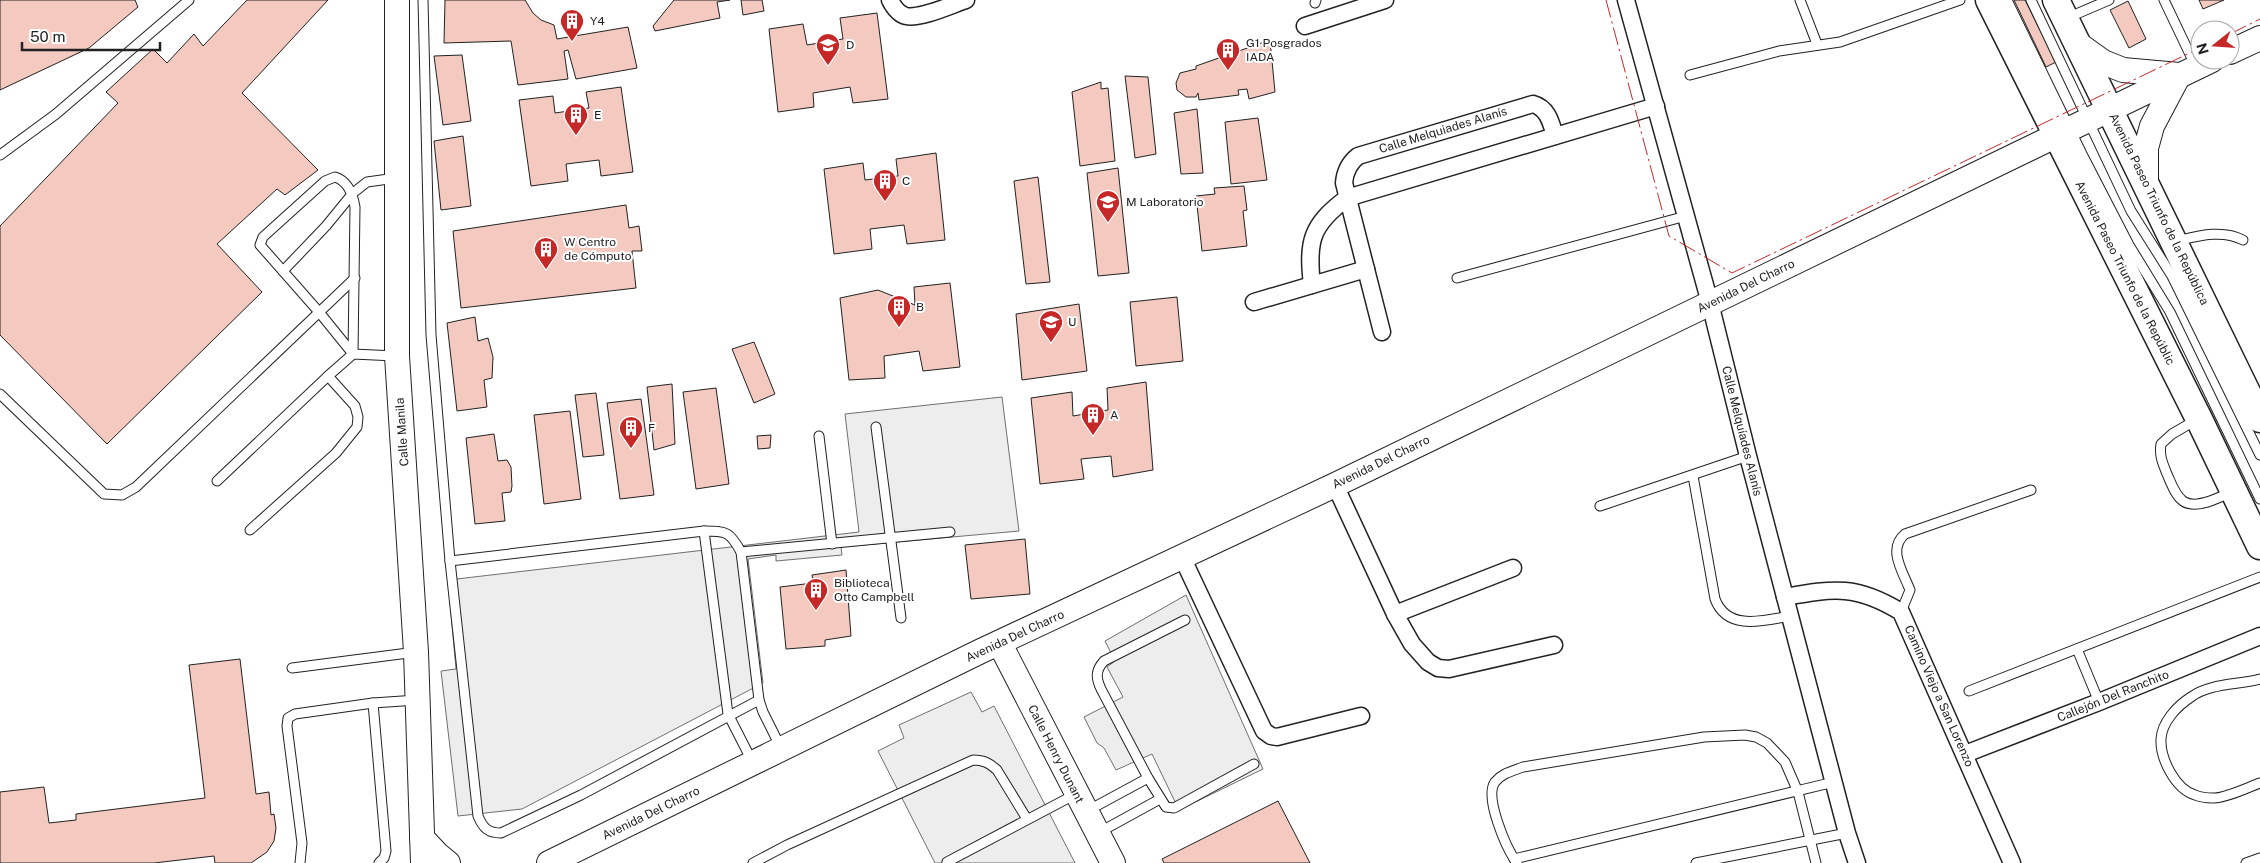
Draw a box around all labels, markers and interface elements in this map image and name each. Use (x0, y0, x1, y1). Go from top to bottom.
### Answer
building icon: Y4 (559, 8, 585, 42)
place label: Y4 (590, 14, 605, 28)
scale bar (22, 20, 160, 52)
north arrow (2190, 20, 2240, 70)
text: 50 m (30, 28, 65, 45)
school or university icon: D (815, 32, 841, 66)
place label: G1 Posgrados IADA (1246, 36, 1322, 64)
building icon: G1 Posgrados IADA (1215, 37, 1241, 71)
place label: D (846, 38, 854, 52)
text: N (2193, 41, 2212, 56)
building icon: E (563, 102, 589, 136)
street label: Calle Melquiades Alanís (1377, 104, 1509, 156)
place label: E (594, 108, 601, 122)
street label: Avenida Paseo Triunfo de la República (2106, 111, 2212, 307)
building icon: C (872, 168, 898, 202)
place label: C (902, 174, 910, 188)
street label: Avenida Paseo Triunfo de la Repúblic (2072, 178, 2178, 368)
school or university icon: M Laboratorio (1095, 189, 1121, 223)
place label: M Laboratorio (1126, 195, 1204, 209)
place label: W Centro de Cómputo (564, 235, 632, 263)
building icon: W Centro de Cómputo (533, 236, 559, 270)
street label: Avenida Del Charro (1695, 256, 1797, 316)
building icon: B (886, 294, 912, 328)
place label: B (916, 300, 924, 314)
school or university icon: U (1038, 309, 1064, 343)
place label: U (1068, 315, 1076, 329)
street label: Calle Melquíades Alanís (1719, 365, 1765, 497)
street label: Calle Manila (393, 397, 411, 467)
building icon: A (1080, 402, 1106, 436)
place label: A (1110, 408, 1119, 422)
building icon: F (618, 415, 644, 449)
place label: F (648, 421, 655, 435)
street label: Avenida Del Charro (1330, 432, 1432, 492)
place label: Biblioteca Otto Campbell (834, 576, 915, 604)
building icon: Biblioteca Otto Campbell (803, 577, 829, 611)
street label: Avenida Del Charro (964, 607, 1066, 665)
street label: Camino Viejo a San Lorenzo (1901, 623, 1977, 769)
street label: Callejón Del Ranchito (2055, 667, 2171, 725)
street label: Calle Henry Dunant (1025, 702, 1087, 806)
street label: Avenida Del Charro (600, 783, 702, 843)

